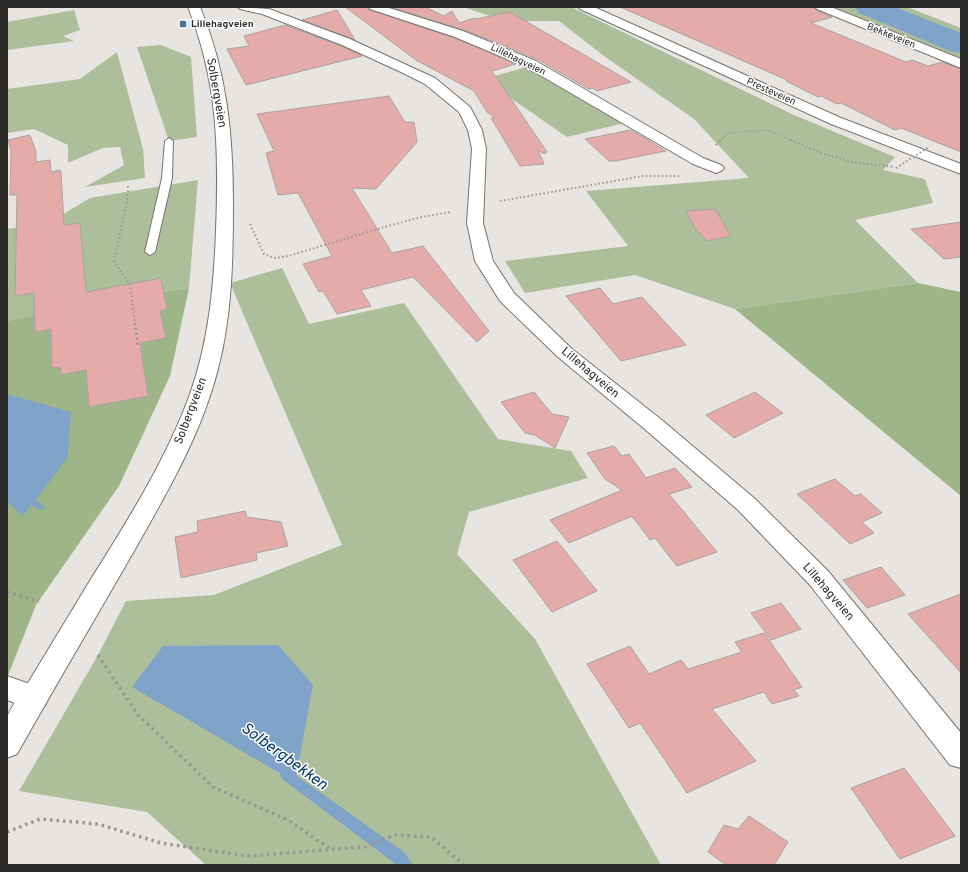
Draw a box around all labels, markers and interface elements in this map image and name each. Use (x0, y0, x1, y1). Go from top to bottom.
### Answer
place label: Lillehagveien (191, 18, 254, 31)
marker: Lillehagveien (178, 19, 188, 29)
street label: Bekkeveien (865, 20, 917, 52)
street label: Lillehagveien (488, 41, 548, 79)
street label: Solbergveien (202, 57, 230, 129)
street label: Presteveien (744, 75, 798, 109)
street label: Lillehagveien (557, 344, 623, 402)
street label: Solbergveien (171, 375, 211, 447)
street label: Lillehagveien (798, 560, 858, 624)
water label: Solbergbekken (237, 719, 332, 795)

